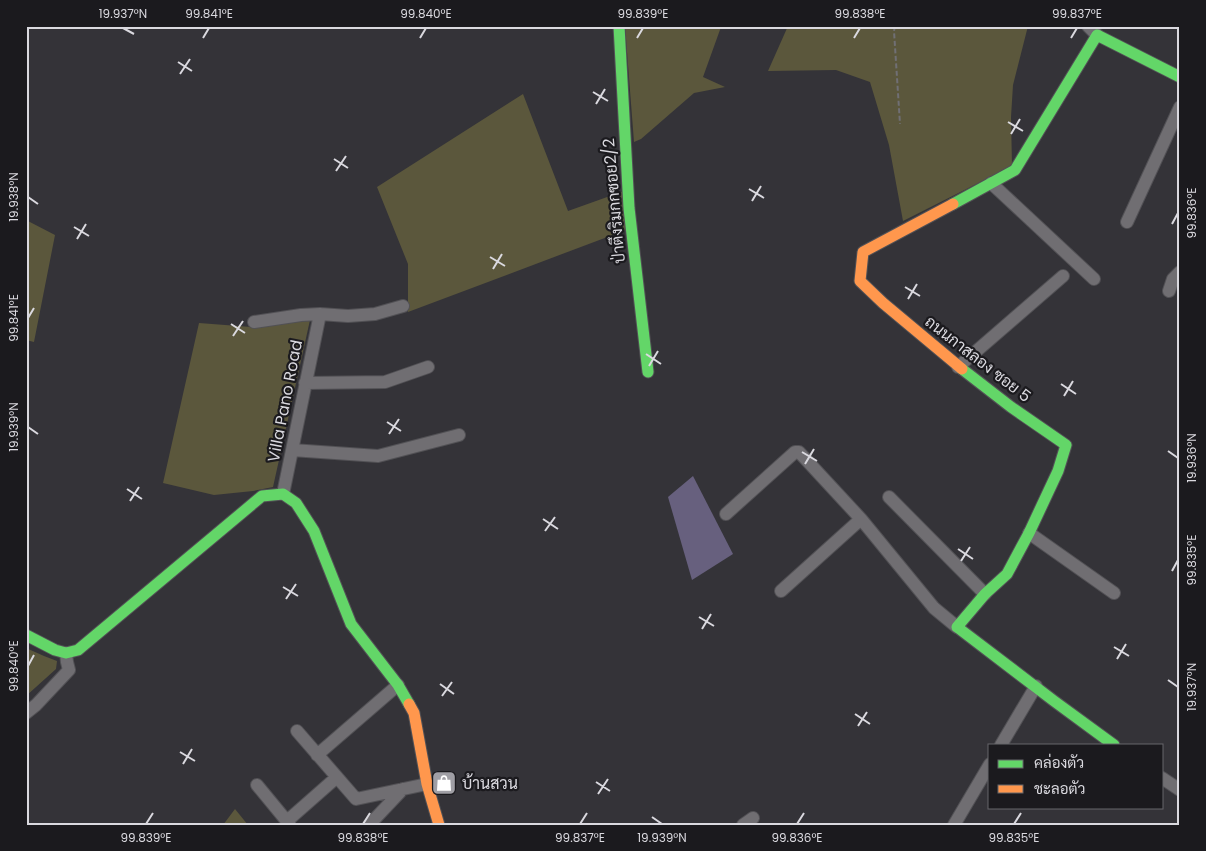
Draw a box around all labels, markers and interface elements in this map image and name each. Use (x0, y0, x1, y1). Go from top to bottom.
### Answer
text: 19.937°N (99, 5, 147, 22)
text: 99.841°E (185, 5, 233, 22)
text: 99.840°E (400, 5, 452, 22)
text: 99.839°E (618, 5, 668, 22)
text: 99.838°E (835, 5, 885, 22)
text: 99.837°E (1052, 5, 1102, 22)
street label: ป่าตึงริมกกซอย2/2 (597, 137, 631, 265)
text: 19.938°N (5, 172, 22, 222)
text: 99.836°E (1183, 188, 1200, 238)
text: 99.841°E (5, 294, 22, 342)
street label: ถนนกาสลอง ซอย 5 (920, 310, 1036, 408)
street label: Villa Pano Road (262, 338, 308, 464)
text: 19.939°N (5, 402, 22, 452)
text: 19.936°N (1183, 433, 1200, 483)
text: 99.835°E (1183, 535, 1200, 585)
text: 99.840°E (5, 640, 22, 692)
text: 19.937°N (1183, 663, 1200, 711)
legend (988, 744, 1164, 808)
text: คล่องตัว (1034, 752, 1084, 773)
shop icon: บ้านสวน (431, 770, 457, 796)
place label: บ้านสวน (462, 772, 518, 795)
text: ชะลอตัว (1034, 778, 1085, 799)
text: 99.839°E (121, 829, 171, 846)
text: 99.838°E (338, 829, 388, 846)
text: 99.837°E (555, 829, 605, 846)
text: 19.939°N (637, 829, 687, 846)
text: 99.836°E (772, 829, 822, 846)
text: 99.835°E (989, 829, 1039, 846)

